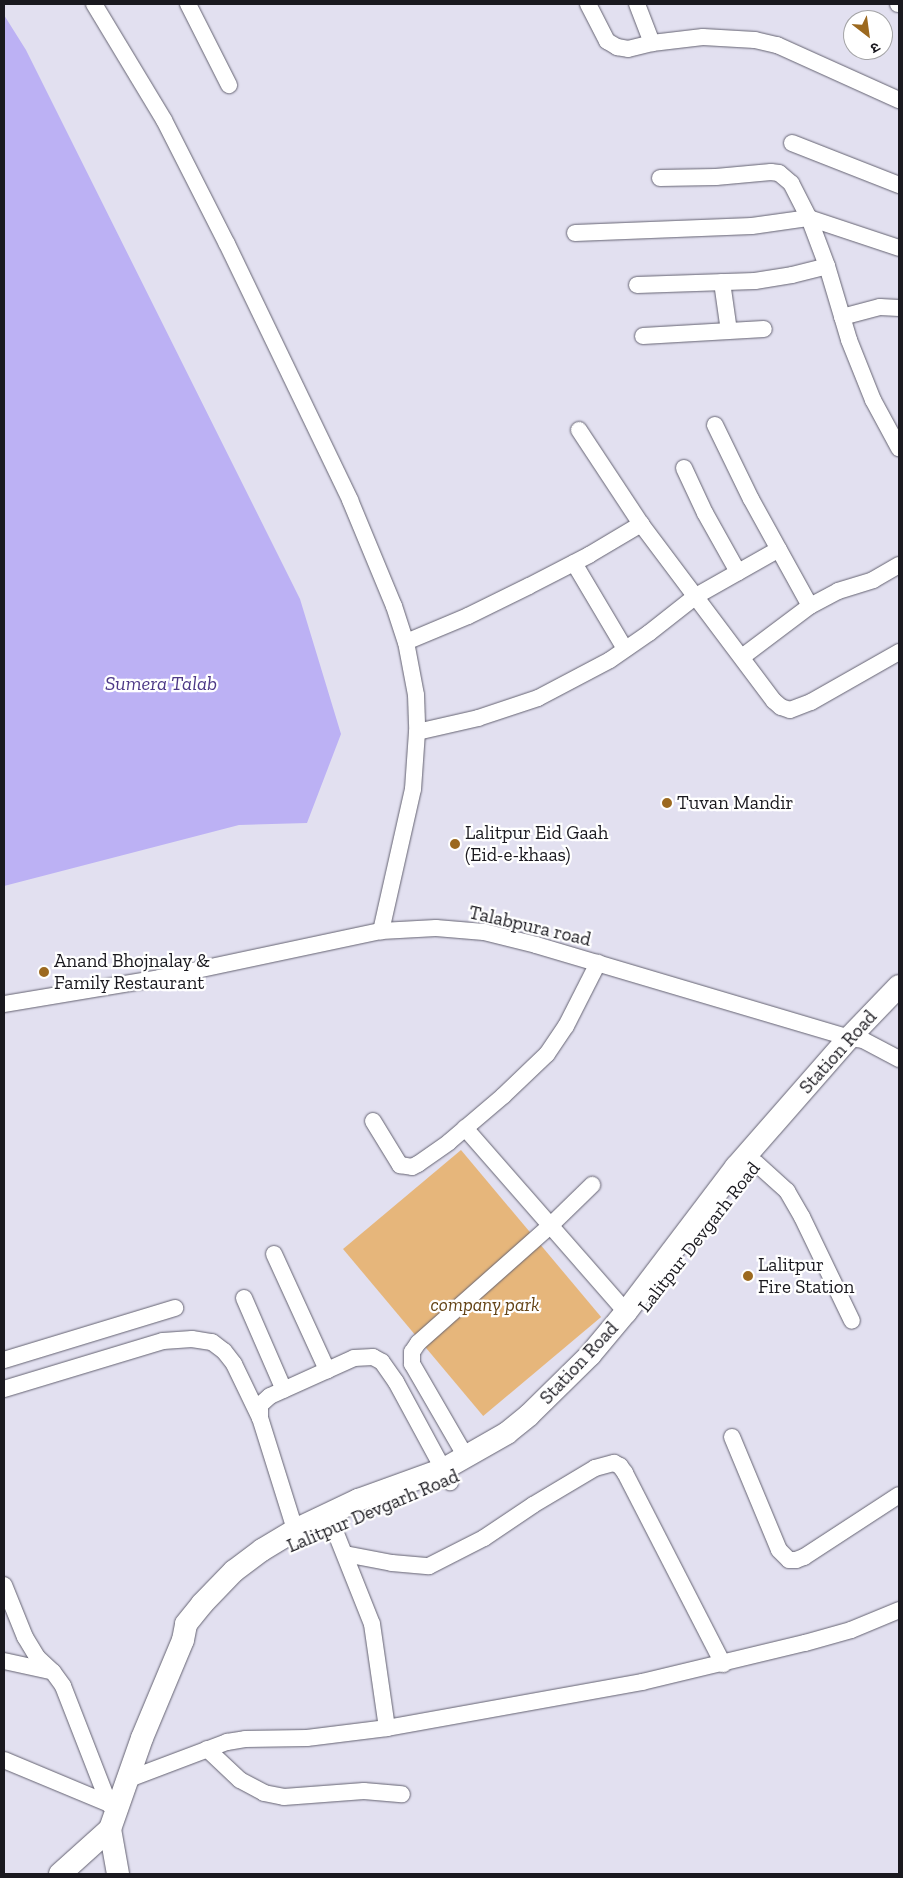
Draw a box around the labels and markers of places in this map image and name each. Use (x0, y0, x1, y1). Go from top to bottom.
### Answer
place label: Tuvan Mandir (677, 792, 794, 814)
marker: Tuvan Mandir (661, 797, 673, 809)
place label: Lalitpur Eid Gaah (Eid-e-khaas) (465, 822, 609, 866)
marker: Lalitpur Eid Gaah (Eid-e-khaas) (449, 838, 461, 850)
place label: Anand Bhojnalay & Family Restaurant (54, 950, 210, 994)
marker: Anand Bhojnalay & Family Restaurant (38, 966, 50, 978)
place label: Lalitpur Fire Station (758, 1254, 855, 1298)
marker: Lalitpur Fire Station (742, 1270, 754, 1282)

